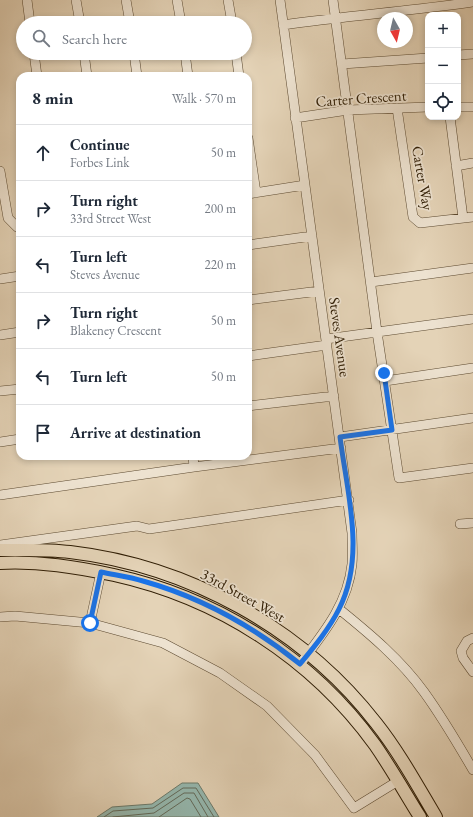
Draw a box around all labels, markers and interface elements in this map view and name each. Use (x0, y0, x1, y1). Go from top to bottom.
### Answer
north arrow (377, 12, 413, 48)
map controls (425, 12, 461, 120)
button: + (425, 12, 461, 48)
search box (16, 16, 252, 60)
icon: search (30, 27, 52, 49)
text: Search here (62, 29, 127, 48)
button: − (425, 48, 461, 84)
button: locate (425, 84, 461, 120)
street label: Carter Crescent (315, 85, 407, 111)
text: 8 min (32, 87, 73, 109)
text: Walk · 570 m (172, 90, 236, 107)
text: Continue (70, 135, 130, 154)
icon: ahead (32, 142, 54, 164)
text: 50 m (211, 144, 236, 161)
street label: Carter Way (408, 144, 438, 212)
text: Forbes Link (70, 154, 129, 171)
text: Turn right (70, 191, 138, 210)
icon: right (32, 198, 54, 220)
text: 200 m (205, 200, 236, 217)
text: 33rd Street West (70, 210, 151, 227)
text: Turn left (70, 247, 127, 266)
icon: left (32, 254, 54, 276)
text: 220 m (205, 256, 236, 273)
text: Steves Avenue (70, 266, 140, 283)
street label: Steves Avenue (325, 296, 355, 378)
text: Turn right (70, 303, 138, 322)
icon: right (32, 310, 54, 332)
text: 50 m (211, 312, 236, 329)
text: Blakeney Crescent (70, 322, 161, 339)
route end (375, 364, 393, 382)
icon: left (32, 366, 54, 388)
text: Turn left (70, 367, 127, 386)
text: 50 m (211, 368, 236, 385)
icon: arrive (32, 422, 54, 444)
text: Arrive at destination (70, 423, 201, 442)
street label: 33rd Street West (197, 564, 289, 626)
route start (81, 614, 99, 632)

